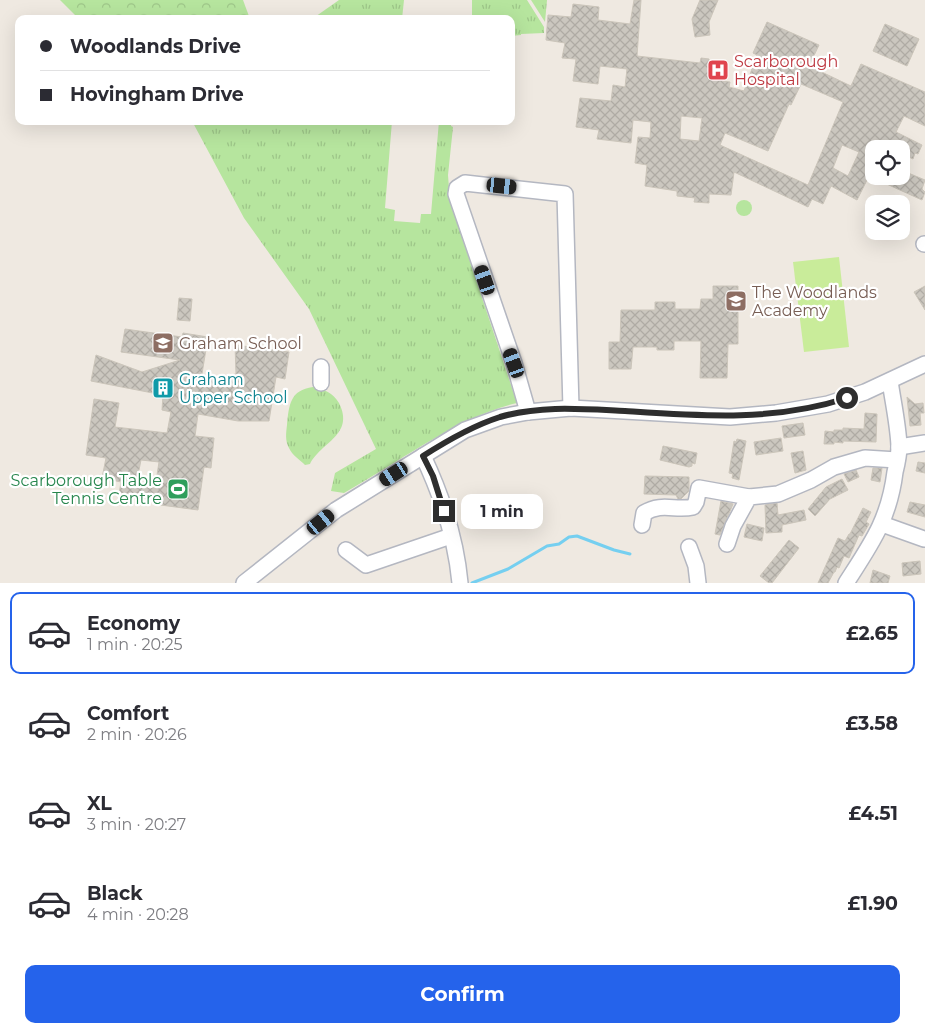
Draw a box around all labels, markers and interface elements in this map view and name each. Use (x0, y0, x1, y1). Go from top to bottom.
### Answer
text: Woodlands Drive (70, 35, 241, 58)
place label: Scarborough Hospital (734, 52, 838, 89)
hospital icon: Scarborough Hospital (706, 58, 730, 82)
text: Hovingham Drive (70, 83, 244, 106)
map controls (865, 140, 910, 240)
button: locate (865, 140, 910, 185)
car (486, 177, 517, 195)
button: layers (865, 195, 910, 240)
car (473, 263, 496, 297)
place label: The Woodlands Academy (752, 283, 877, 320)
school or university icon: The Woodlands Academy (724, 289, 748, 313)
school or university icon: Graham School (151, 331, 175, 355)
place label: Graham School (179, 334, 302, 353)
car (501, 346, 526, 380)
place label: Graham Upper School (179, 370, 288, 407)
building icon: Graham Upper School (151, 376, 175, 400)
route start (836, 387, 858, 409)
car (377, 460, 410, 488)
place label: Scarborough Table Tennis Centre (11, 471, 162, 508)
sports icon: Scarborough Table Tennis Centre (166, 477, 190, 501)
callout: 1 min (462, 494, 544, 528)
route end (433, 500, 455, 522)
text: 1 min (480, 502, 524, 521)
car (304, 507, 337, 537)
icon: car (27, 611, 72, 656)
text: Economy (87, 612, 180, 635)
text: £2.65 (846, 622, 898, 645)
text: 1 min · 20:25 (87, 635, 183, 654)
icon: car (27, 701, 72, 746)
text: Comfort (87, 702, 169, 725)
text: £3.58 (845, 712, 898, 735)
text: 2 min · 20:26 (87, 725, 187, 744)
icon: car (27, 791, 72, 836)
text: XL (87, 792, 112, 815)
text: £4.51 (849, 802, 898, 825)
text: 3 min · 20:27 (87, 815, 186, 834)
icon: car (27, 881, 72, 926)
text: Black (87, 882, 143, 905)
text: £1.90 (848, 892, 898, 915)
text: 4 min · 20:28 (87, 905, 189, 924)
button: Confirm (25, 965, 900, 1023)

